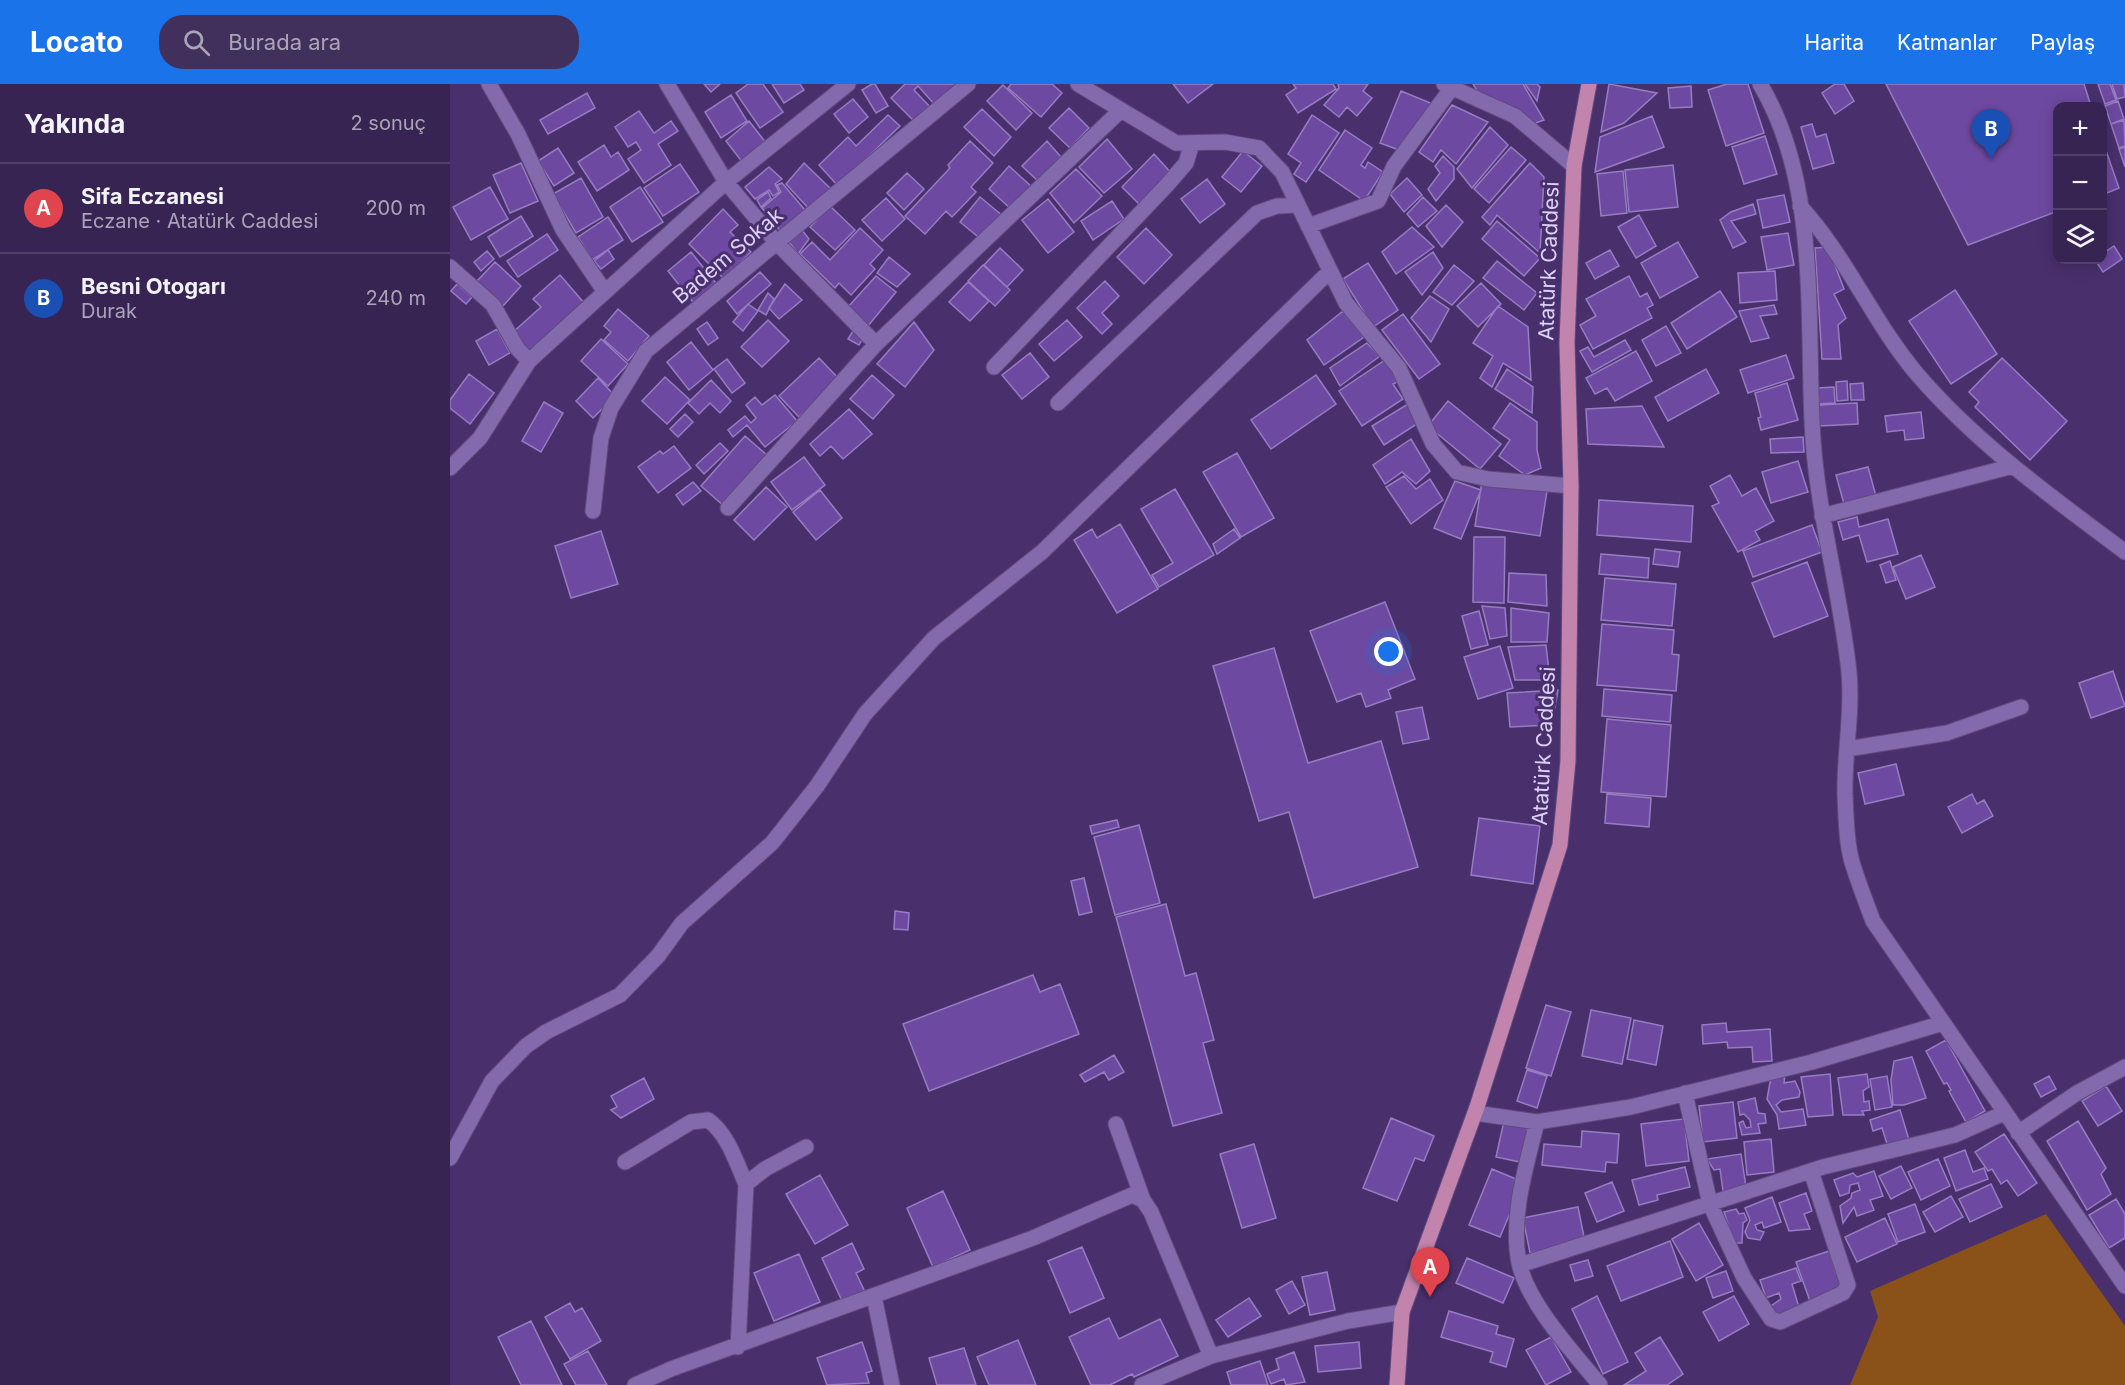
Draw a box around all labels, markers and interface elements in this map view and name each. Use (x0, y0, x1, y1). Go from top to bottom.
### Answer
search box (159, 15, 579, 69)
text: Locato (30, 25, 123, 59)
icon: search (180, 26, 213, 59)
text: Burada ara (228, 29, 341, 55)
text: Harita (1805, 30, 1864, 55)
text: Katmanlar (1897, 30, 1997, 55)
text: Paylaş (2030, 30, 2095, 55)
map controls (2053, 102, 2107, 264)
button: + (2053, 102, 2107, 156)
text: Yakında (24, 108, 125, 139)
pin: B (1972, 110, 2010, 159)
text: 2 sonuç (351, 111, 426, 135)
button: − (2053, 156, 2107, 210)
street label: Atatürk Caddesi (1533, 181, 1564, 341)
text: Sifa Eczanesi (81, 183, 224, 209)
text: A (36, 196, 51, 220)
text: 200 m (365, 196, 426, 220)
street label: Badem Sokak (668, 202, 788, 309)
text: Eczane · Atatürk Caddesi (81, 209, 318, 233)
button: layers (2053, 210, 2107, 264)
text: Besni Otogarı (81, 273, 226, 299)
text: B (37, 286, 50, 310)
text: 240 m (365, 286, 426, 310)
text: Durak (81, 299, 137, 323)
your location (1374, 637, 1403, 666)
street label: Atatürk Caddesi (1527, 666, 1560, 826)
pin: A (1410, 1248, 1450, 1297)

